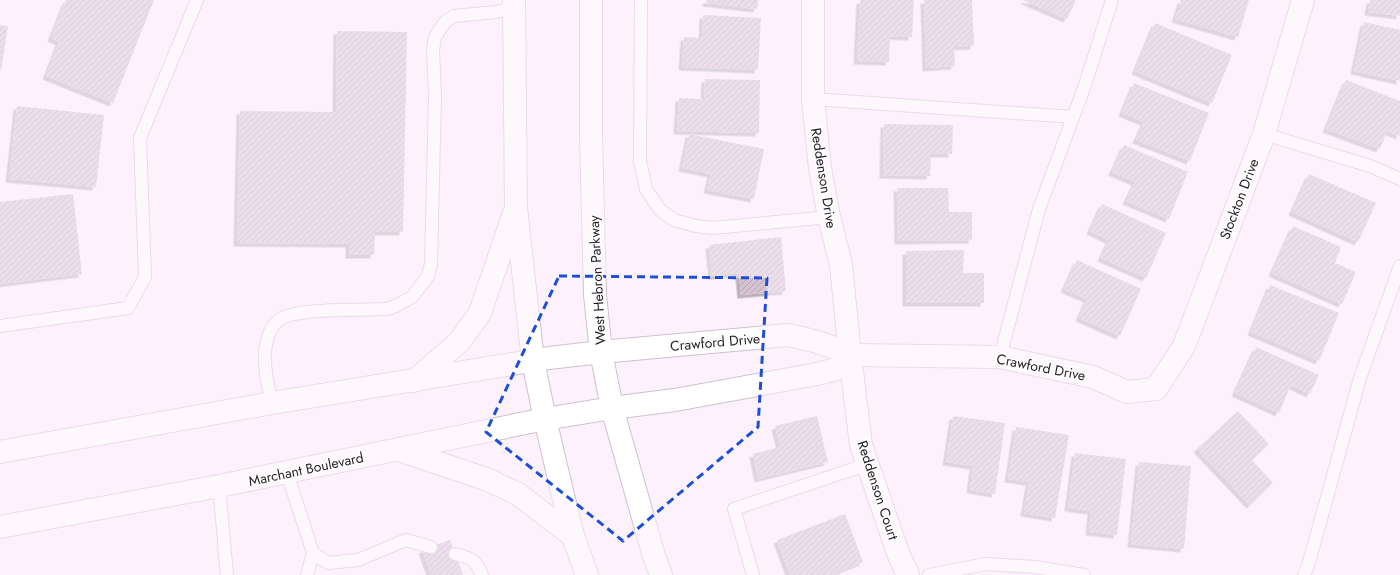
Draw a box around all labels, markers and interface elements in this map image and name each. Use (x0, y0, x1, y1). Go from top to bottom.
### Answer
street label: Reddenson Drive (806, 126, 842, 230)
street label: Stockton Drive (1214, 156, 1264, 242)
street label: West Hebron Parkway (584, 214, 610, 345)
street label: Crawford Drive (669, 328, 761, 356)
street label: Crawford Drive (995, 349, 1087, 385)
street label: Reddenson Court (853, 438, 904, 543)
street label: Marchant Boulevard (247, 447, 365, 491)

